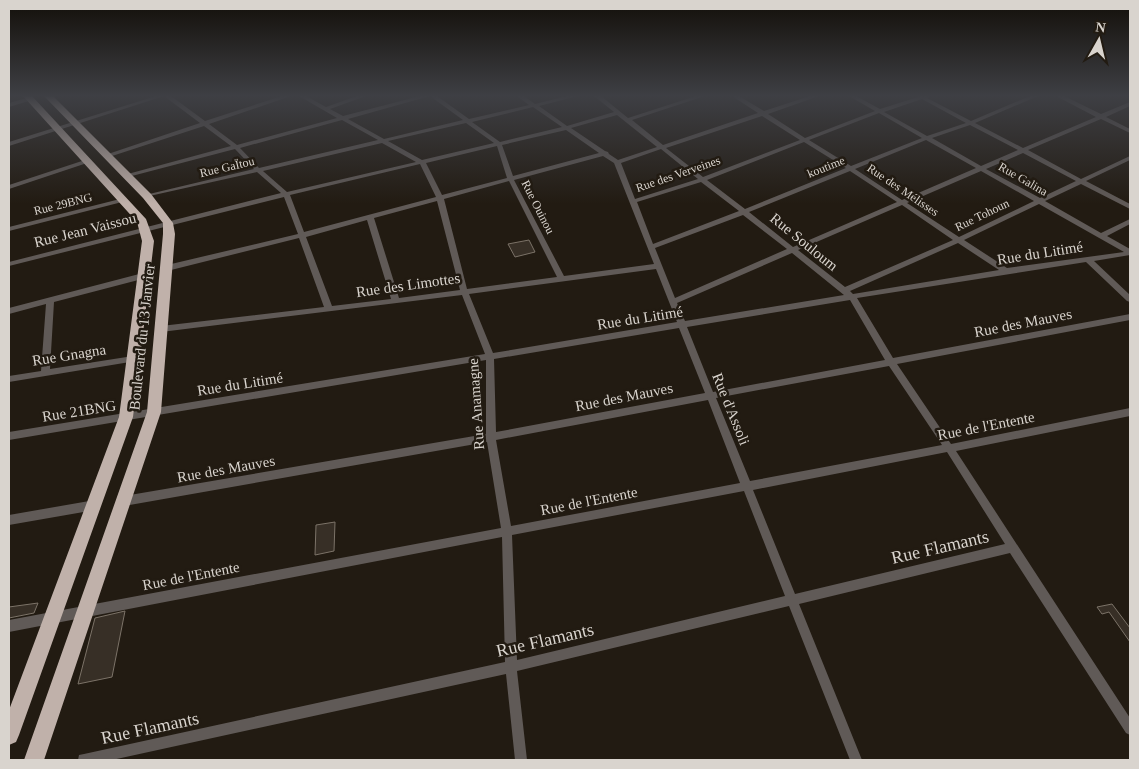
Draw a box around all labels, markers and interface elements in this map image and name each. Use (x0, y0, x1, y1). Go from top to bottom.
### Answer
north arrow (1074, 15, 1124, 65)
text: N (1095, 19, 1107, 36)
street label: Rue des Verveines (634, 153, 722, 195)
street label: koutime (805, 153, 847, 181)
street label: Rue GaÏtou (198, 154, 256, 180)
street label: Rue Galina (996, 159, 1051, 199)
street label: Rue des Mélisses (865, 161, 942, 219)
street label: Rue Ouinou (519, 178, 557, 236)
street label: Rue 29BNG (32, 190, 94, 218)
street label: Rue Tohoun (953, 196, 1011, 234)
street label: Rue Jean Vaissou (32, 209, 138, 250)
street label: Rue Souloum (767, 210, 841, 274)
street label: Rue du Litimé (996, 238, 1084, 268)
street label: Boulevard du 13 Janvier (126, 263, 158, 411)
street label: Rue des Limottes (355, 270, 461, 300)
street label: Rue du Litimé (596, 303, 684, 333)
street label: Rue des Mauves (973, 306, 1073, 340)
street label: Rue Gnagna (31, 341, 107, 369)
street label: Rue Anamagne (465, 357, 487, 450)
street label: Rue du Litimé (196, 369, 284, 399)
street label: Rue d'Assoli (709, 371, 753, 447)
street label: Rue des Mauves (574, 380, 674, 414)
street label: Rue 21BNG (41, 397, 117, 425)
street label: Rue de l'Entente (936, 409, 1036, 443)
street label: Rue des Mauves (176, 452, 276, 485)
street label: Rue de l'Entente (539, 484, 639, 518)
street label: Rue Flamants (889, 526, 991, 568)
street label: Rue de l'Entente (141, 559, 241, 593)
street label: Rue Flamants (494, 619, 596, 661)
street label: Rue Flamants (99, 708, 201, 748)

